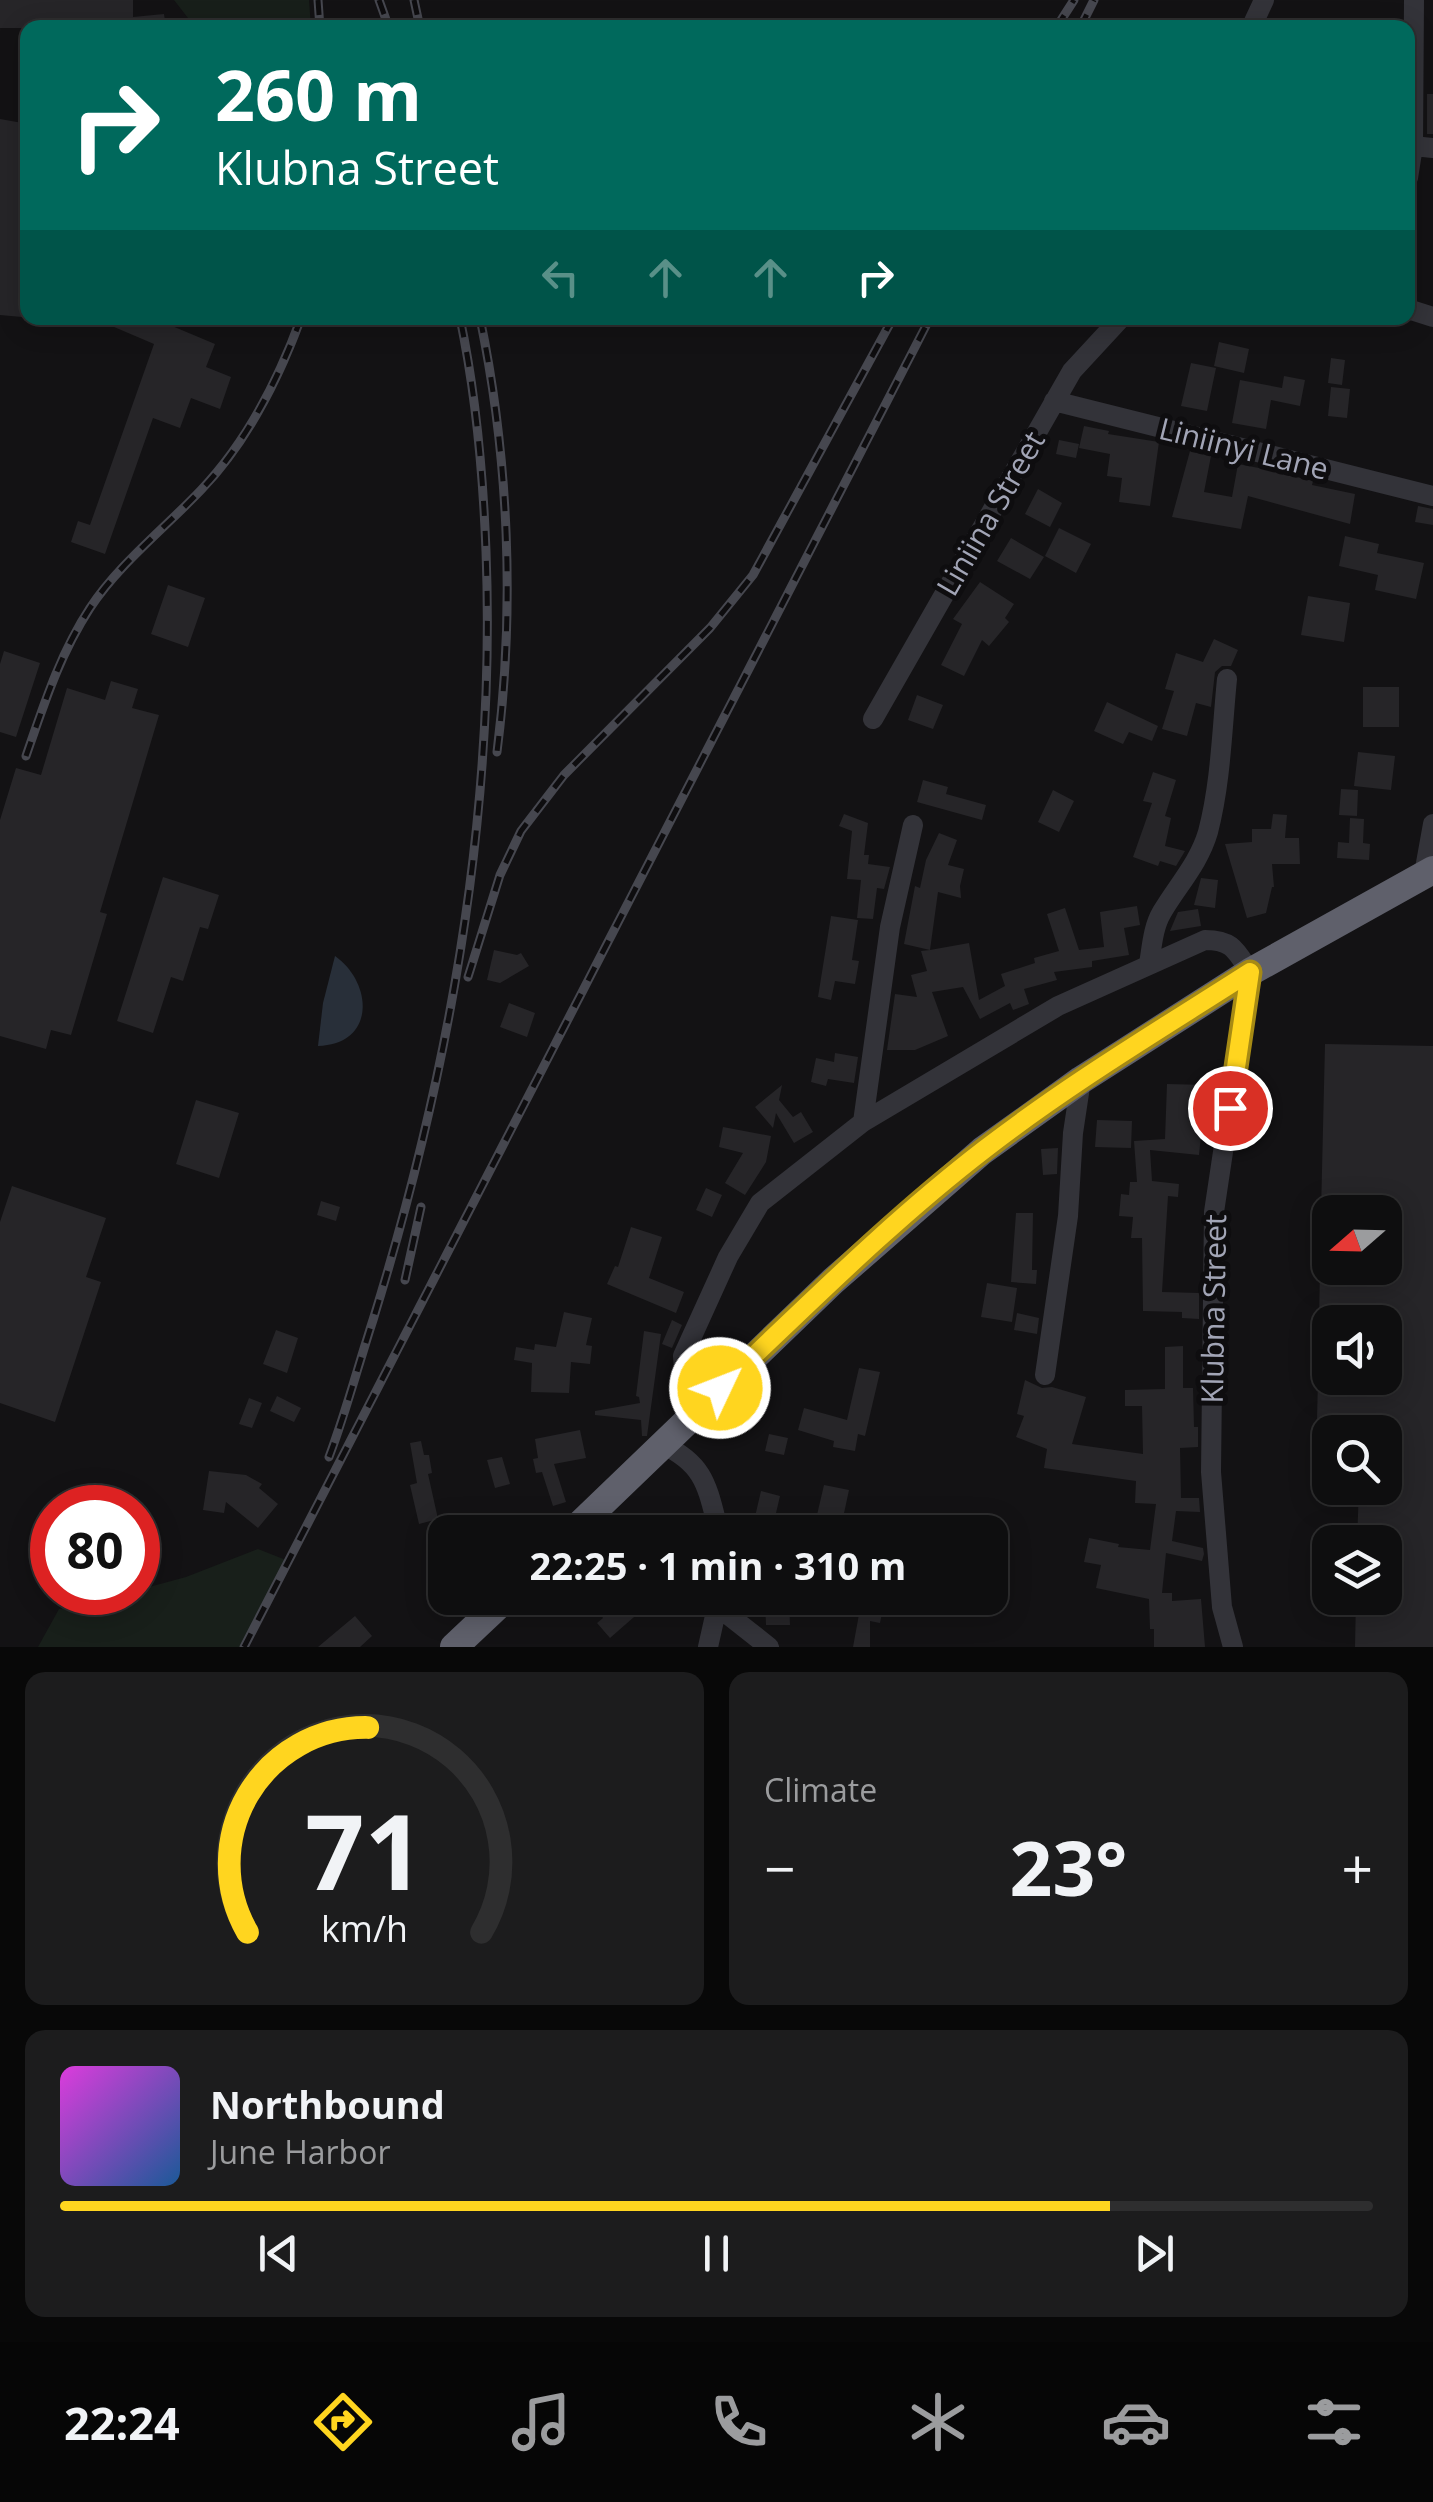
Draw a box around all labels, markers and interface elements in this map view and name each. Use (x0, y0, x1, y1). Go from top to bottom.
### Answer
text: 260 m (215, 46, 422, 142)
icon: right (50, 60, 180, 190)
text: Klubna Street (215, 137, 499, 198)
icon: left (533, 250, 588, 305)
icon: ahead (638, 250, 693, 305)
icon: ahead (743, 250, 798, 305)
icon: right (848, 250, 903, 305)
street label: Liniinyi Lane (1155, 407, 1333, 489)
street label: Liniina Street (926, 423, 1054, 603)
pin (1188, 1066, 1273, 1151)
icon: arrive (1203, 1081, 1258, 1136)
north arrow (1312, 1195, 1402, 1285)
map controls (1312, 1195, 1402, 1615)
street label: Klubna Street (1191, 1214, 1235, 1404)
button: sound (1312, 1305, 1402, 1395)
position arrow (668, 1336, 772, 1440)
button: search (1312, 1415, 1402, 1505)
speed limit sign: 80 (30, 1485, 160, 1615)
button: layers (1312, 1525, 1402, 1615)
text: 22:25 · 1 min · 310 m (530, 1539, 906, 1591)
text: Climate (764, 1768, 877, 1811)
text: 71 (305, 1779, 424, 1920)
text: 23° (1010, 1816, 1127, 1918)
text: − (764, 1830, 795, 1905)
text: + (1342, 1830, 1373, 1905)
text: km/h (321, 1904, 408, 1952)
text: Northbound (210, 2078, 445, 2130)
text: June Harbor (210, 2130, 390, 2173)
icon: previous (251, 2226, 306, 2281)
icon: pause (689, 2226, 744, 2281)
icon: next (1127, 2226, 1182, 2281)
icon: directions (308, 2387, 378, 2457)
icon: music (506, 2387, 576, 2457)
icon: phone (704, 2387, 774, 2457)
icon: climate (903, 2387, 973, 2457)
icon: car (1101, 2387, 1171, 2457)
icon: filters (1299, 2387, 1369, 2457)
text: 22:24 (64, 2392, 180, 2453)

